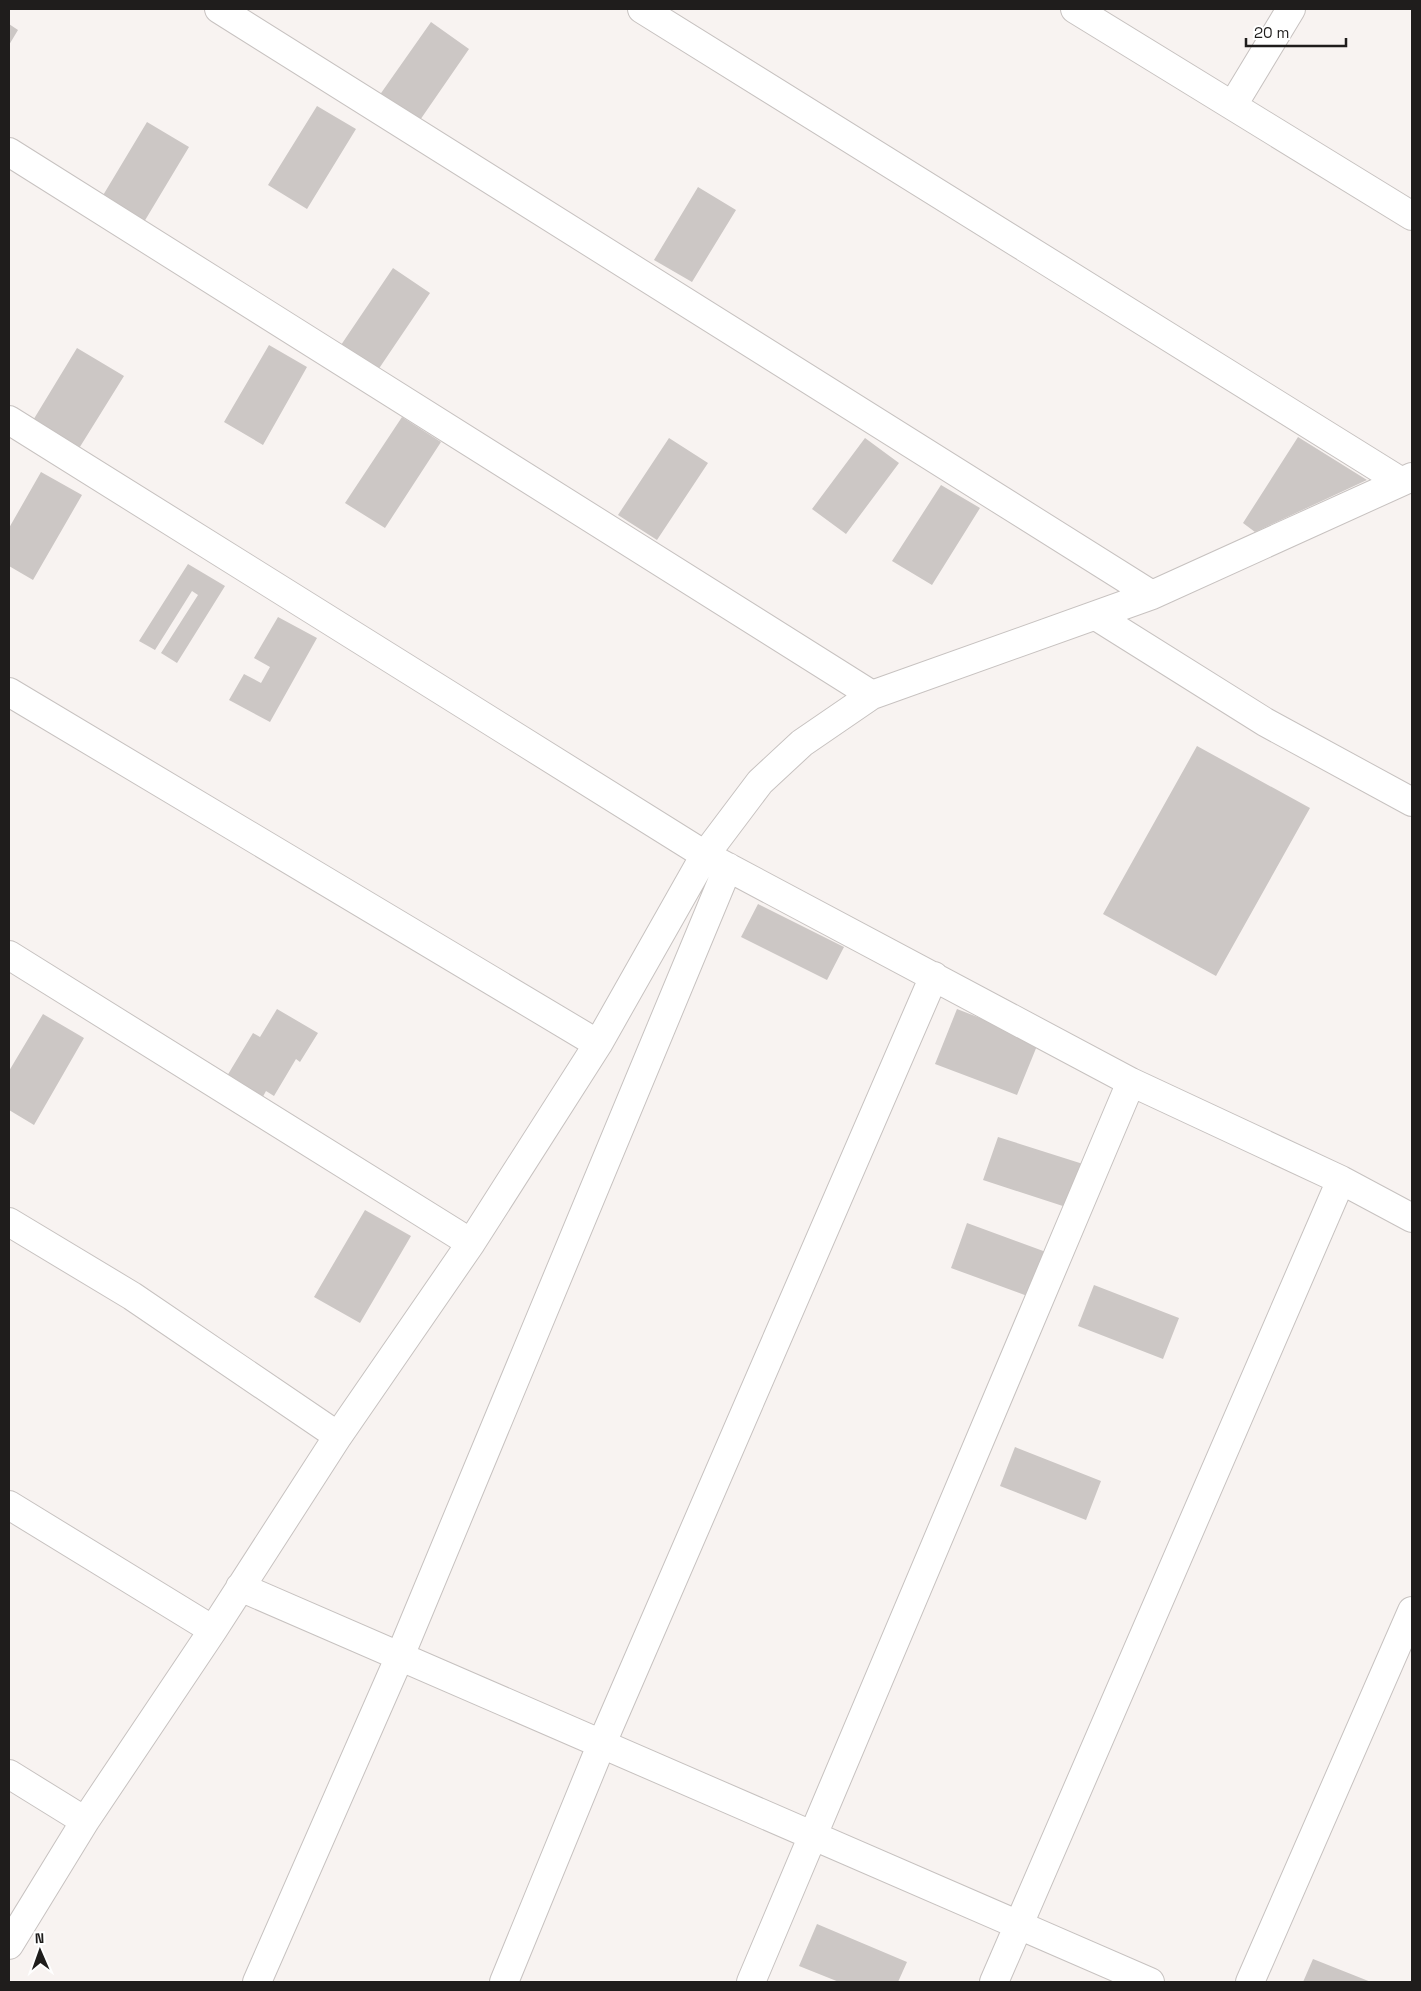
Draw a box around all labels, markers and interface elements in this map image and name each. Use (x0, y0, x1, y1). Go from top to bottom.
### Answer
scale bar (1246, 15, 1346, 47)
text: 20 m (1254, 23, 1289, 42)
north arrow (15, 1926, 65, 1976)
text: N (35, 1929, 45, 1947)

